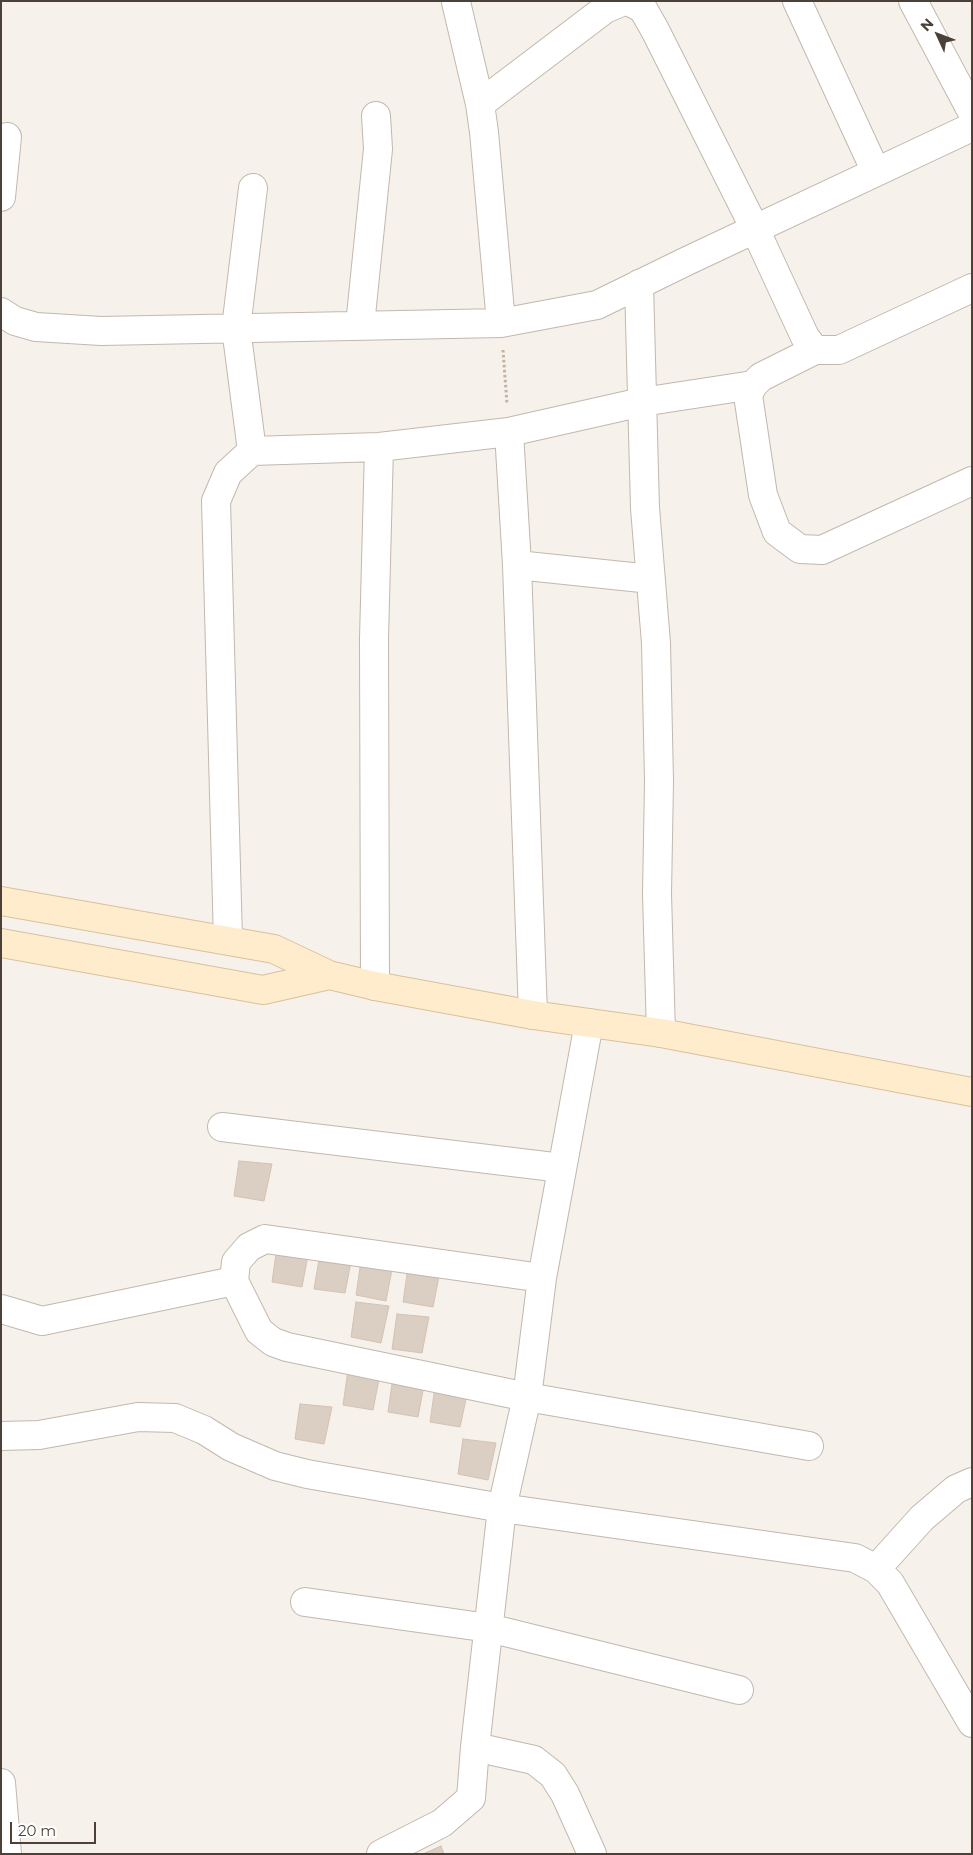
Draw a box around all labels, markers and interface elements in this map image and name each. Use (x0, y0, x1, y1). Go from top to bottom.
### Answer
north arrow (913, 10, 963, 60)
text: N (917, 14, 937, 35)
scale bar (12, 1812, 99, 1844)
text: 20 m (18, 1821, 56, 1840)

